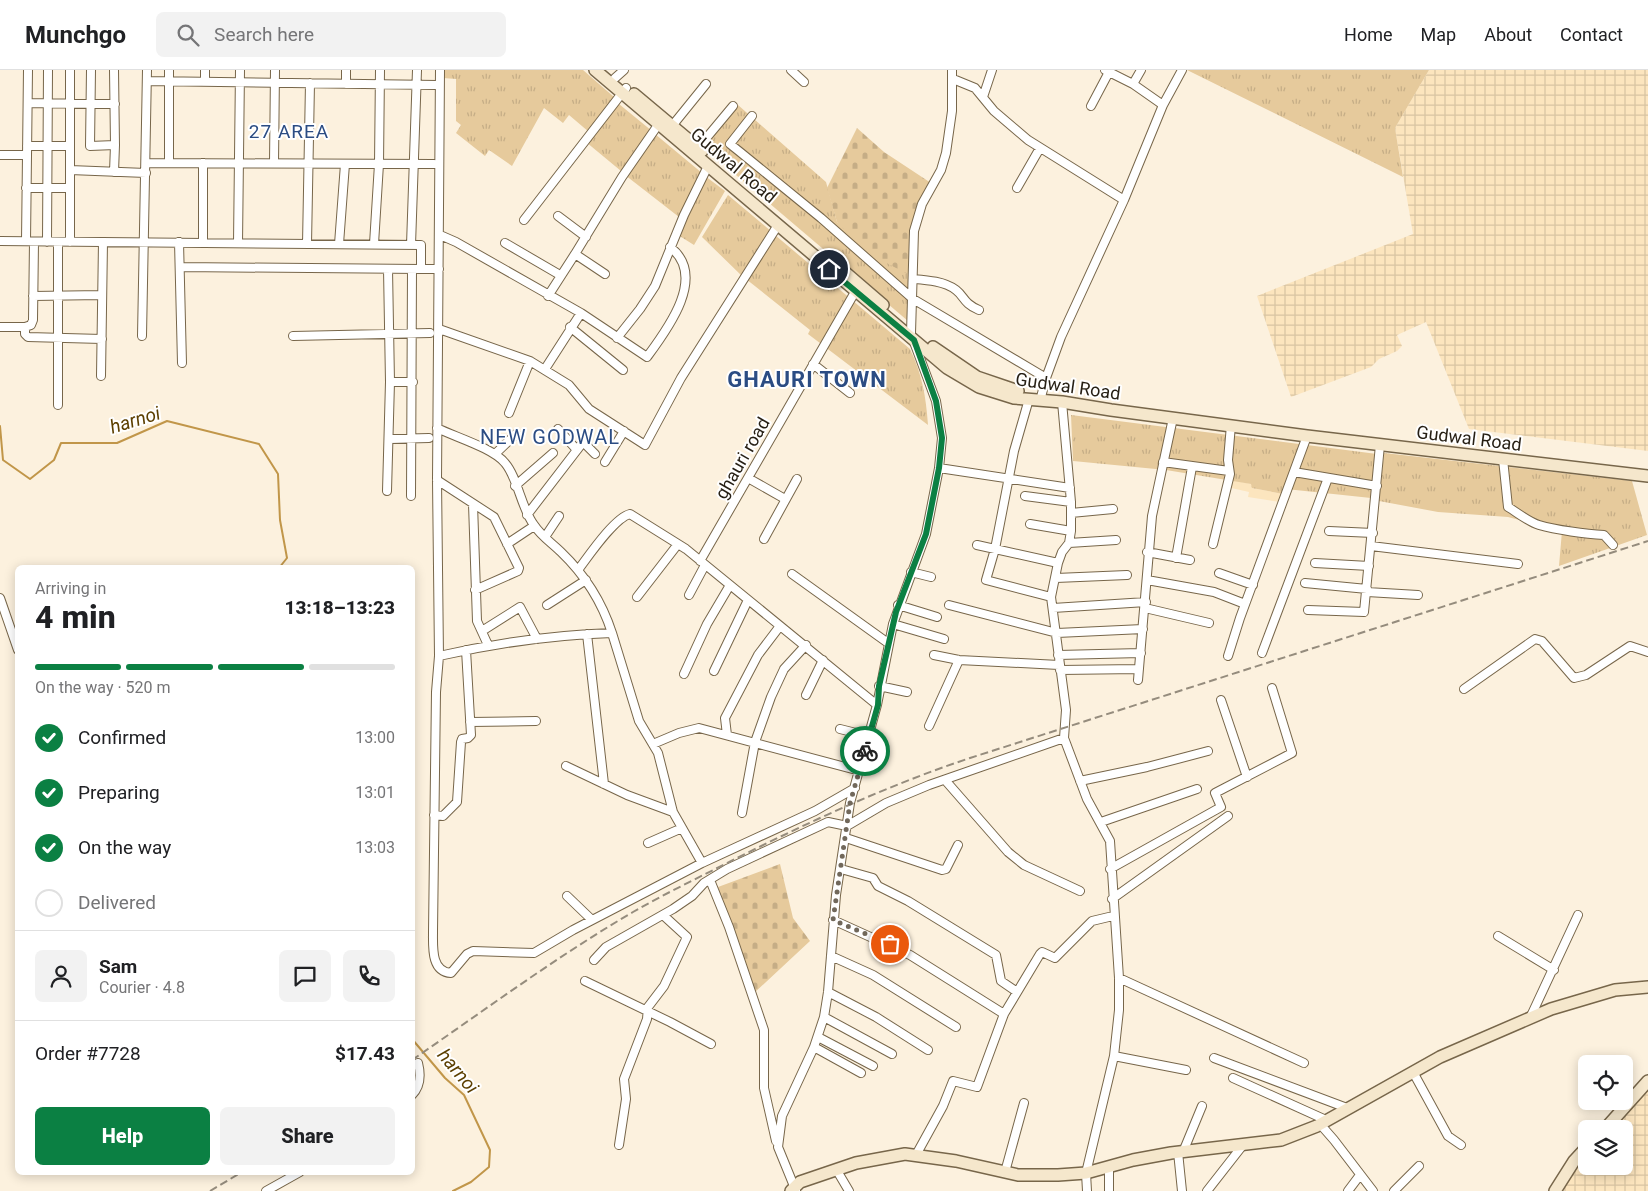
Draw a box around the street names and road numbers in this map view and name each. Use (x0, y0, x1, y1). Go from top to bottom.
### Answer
street label: Gudwal Road (687, 123, 781, 207)
street label: Gudwal Road (1014, 368, 1122, 404)
street label: ghauri road (710, 413, 774, 503)
street label: Gudwal Road (1415, 421, 1523, 455)

